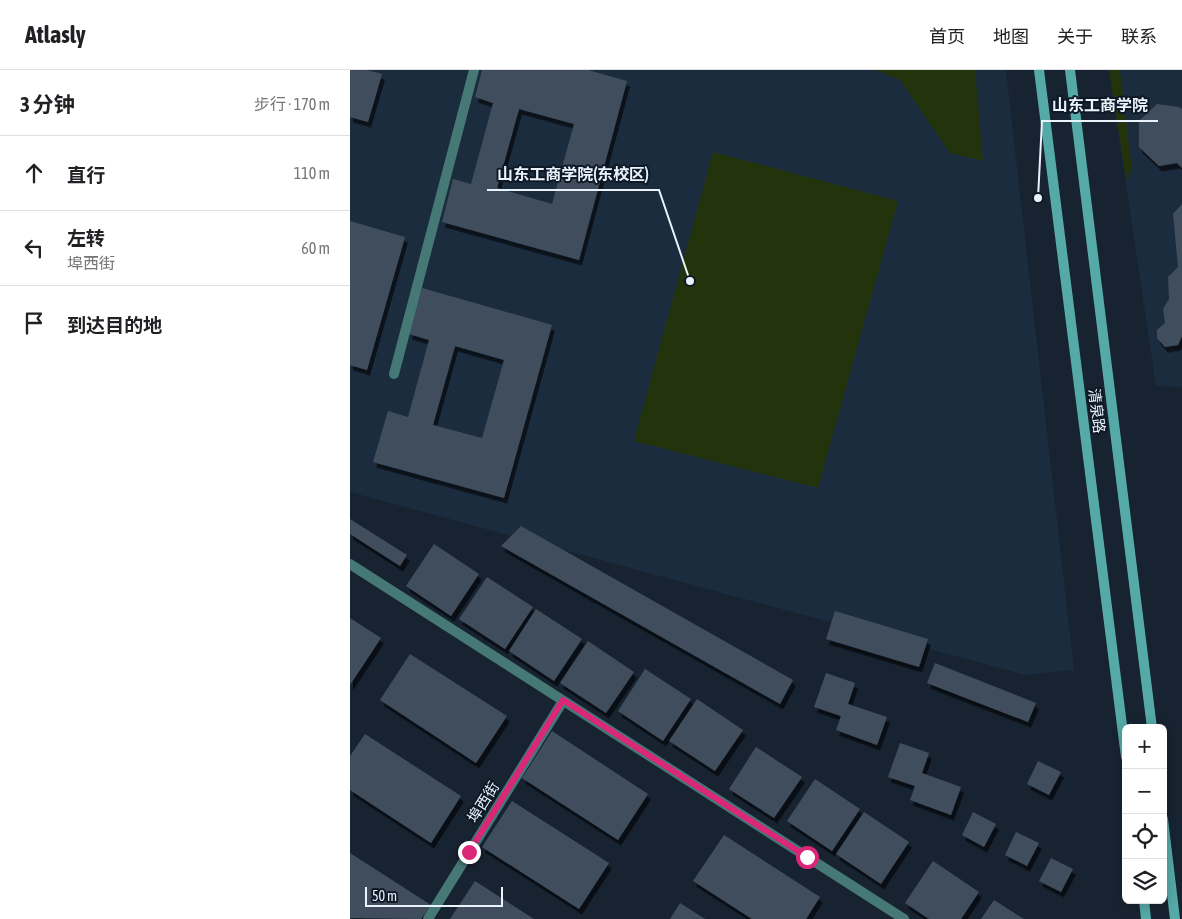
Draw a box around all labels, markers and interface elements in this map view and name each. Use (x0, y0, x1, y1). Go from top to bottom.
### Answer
text: Atlasly (25, 21, 86, 48)
text: 首页 (929, 26, 965, 47)
text: 地图 (993, 26, 1029, 47)
text: 关于 (1057, 26, 1093, 47)
text: 联系 (1121, 26, 1157, 47)
callout: 山东工商学院 (1042, 90, 1158, 121)
text: 3 分钟 (20, 92, 75, 116)
text: 步行 · 170 m (254, 95, 330, 113)
text: 山东工商学院 (1052, 96, 1148, 114)
icon: ahead (20, 159, 48, 187)
callout: 山东工商学院(东校区) (487, 159, 659, 190)
text: 直行 (67, 164, 105, 186)
text: 110 m (294, 164, 330, 182)
text: 山东工商学院(东校区) (497, 165, 649, 183)
text: 左转 (67, 227, 105, 249)
icon: left (20, 234, 48, 262)
text: 60 m (301, 239, 330, 257)
text: 埠西街 (67, 254, 115, 272)
icon: arrive (20, 309, 48, 337)
text: 到达目的地 (67, 314, 162, 336)
street label: 清泉路 (1086, 388, 1108, 434)
map controls (1122, 724, 1167, 904)
button: + (1122, 724, 1167, 769)
button: − (1122, 769, 1167, 814)
street label: 埠西街 (464, 778, 502, 826)
button: locate (1122, 814, 1167, 859)
route end (458, 841, 481, 864)
route start (796, 846, 819, 869)
button: layers (1122, 859, 1167, 904)
scale bar (365, 884, 502, 907)
text: 50 m (372, 888, 397, 904)

